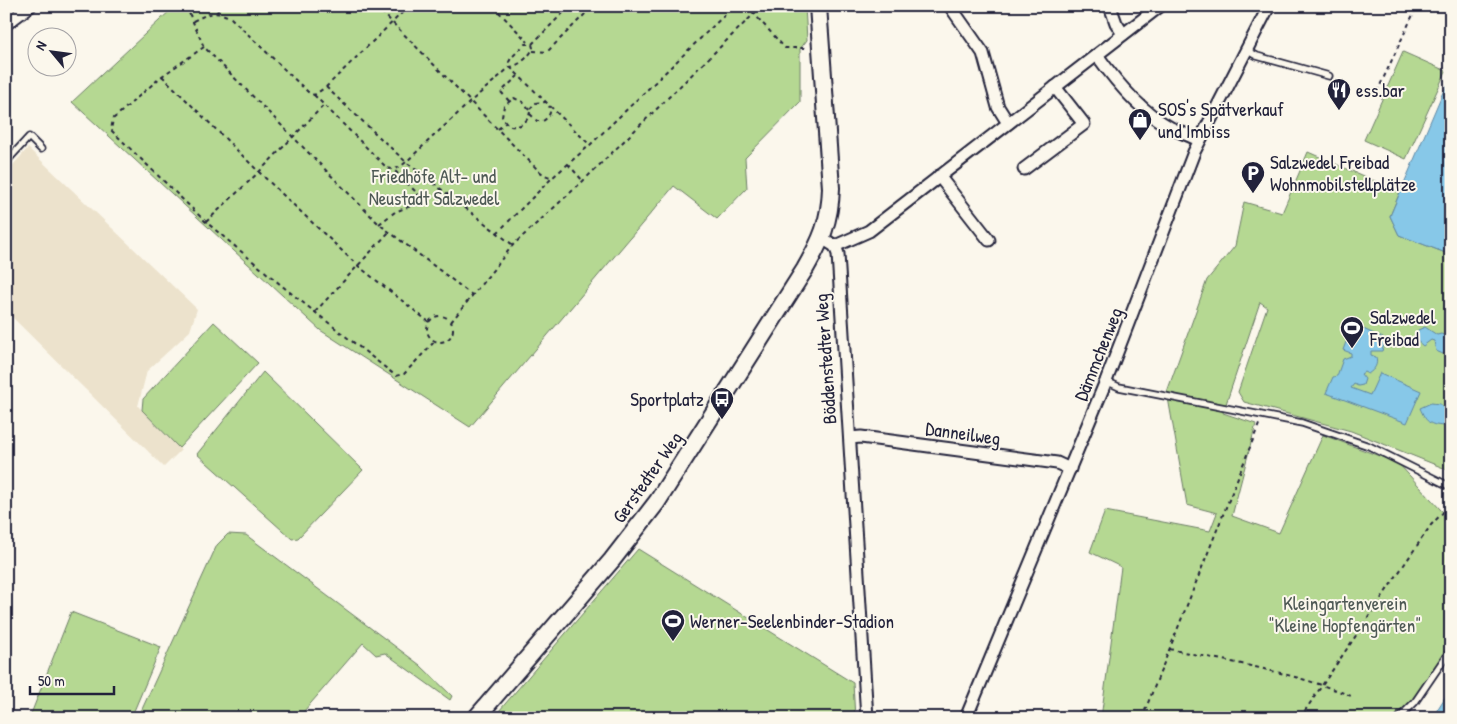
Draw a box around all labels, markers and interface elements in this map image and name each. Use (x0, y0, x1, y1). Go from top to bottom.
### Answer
north arrow (28, 28, 78, 78)
text: N (30, 37, 51, 53)
restaurant icon: ess.bar (1326, 77, 1352, 111)
place label: ess.bar (1356, 77, 1406, 103)
place label: SOS's Spätverkauf und Imbiss (1158, 96, 1284, 144)
shop icon: SOS's Spätverkauf und Imbiss (1127, 107, 1153, 141)
place label: Salzwedel Freibad Wohnmobilstellplätze (1270, 149, 1417, 197)
parking icon: Salzwedel Freibad Wohnmobilstellplätze (1240, 160, 1266, 194)
park label: Friedhöfe Alt- und Neustadt Salzwedel (369, 163, 500, 211)
street label: Böddenstedter Weg (807, 293, 843, 425)
street label: Dämmchenweg (1067, 303, 1129, 405)
place label: Salzwedel Freibad (1369, 304, 1437, 352)
sports icon: Salzwedel Freibad (1339, 315, 1365, 349)
place label: Sportplatz (630, 386, 704, 412)
bus stop icon: Sportplatz (709, 386, 735, 420)
street label: Danneilweg (924, 415, 1002, 451)
street label: Gerstedter Weg (606, 426, 688, 528)
park label: Kleingartenverein "Kleine Hopfengärten" (1269, 590, 1421, 638)
sports icon: Werner-Seelenbinder-Stadion (660, 608, 686, 642)
place label: Werner-Seelenbinder-Stadion (690, 608, 894, 634)
scale bar (30, 664, 114, 696)
text: 50 m (38, 670, 65, 691)

